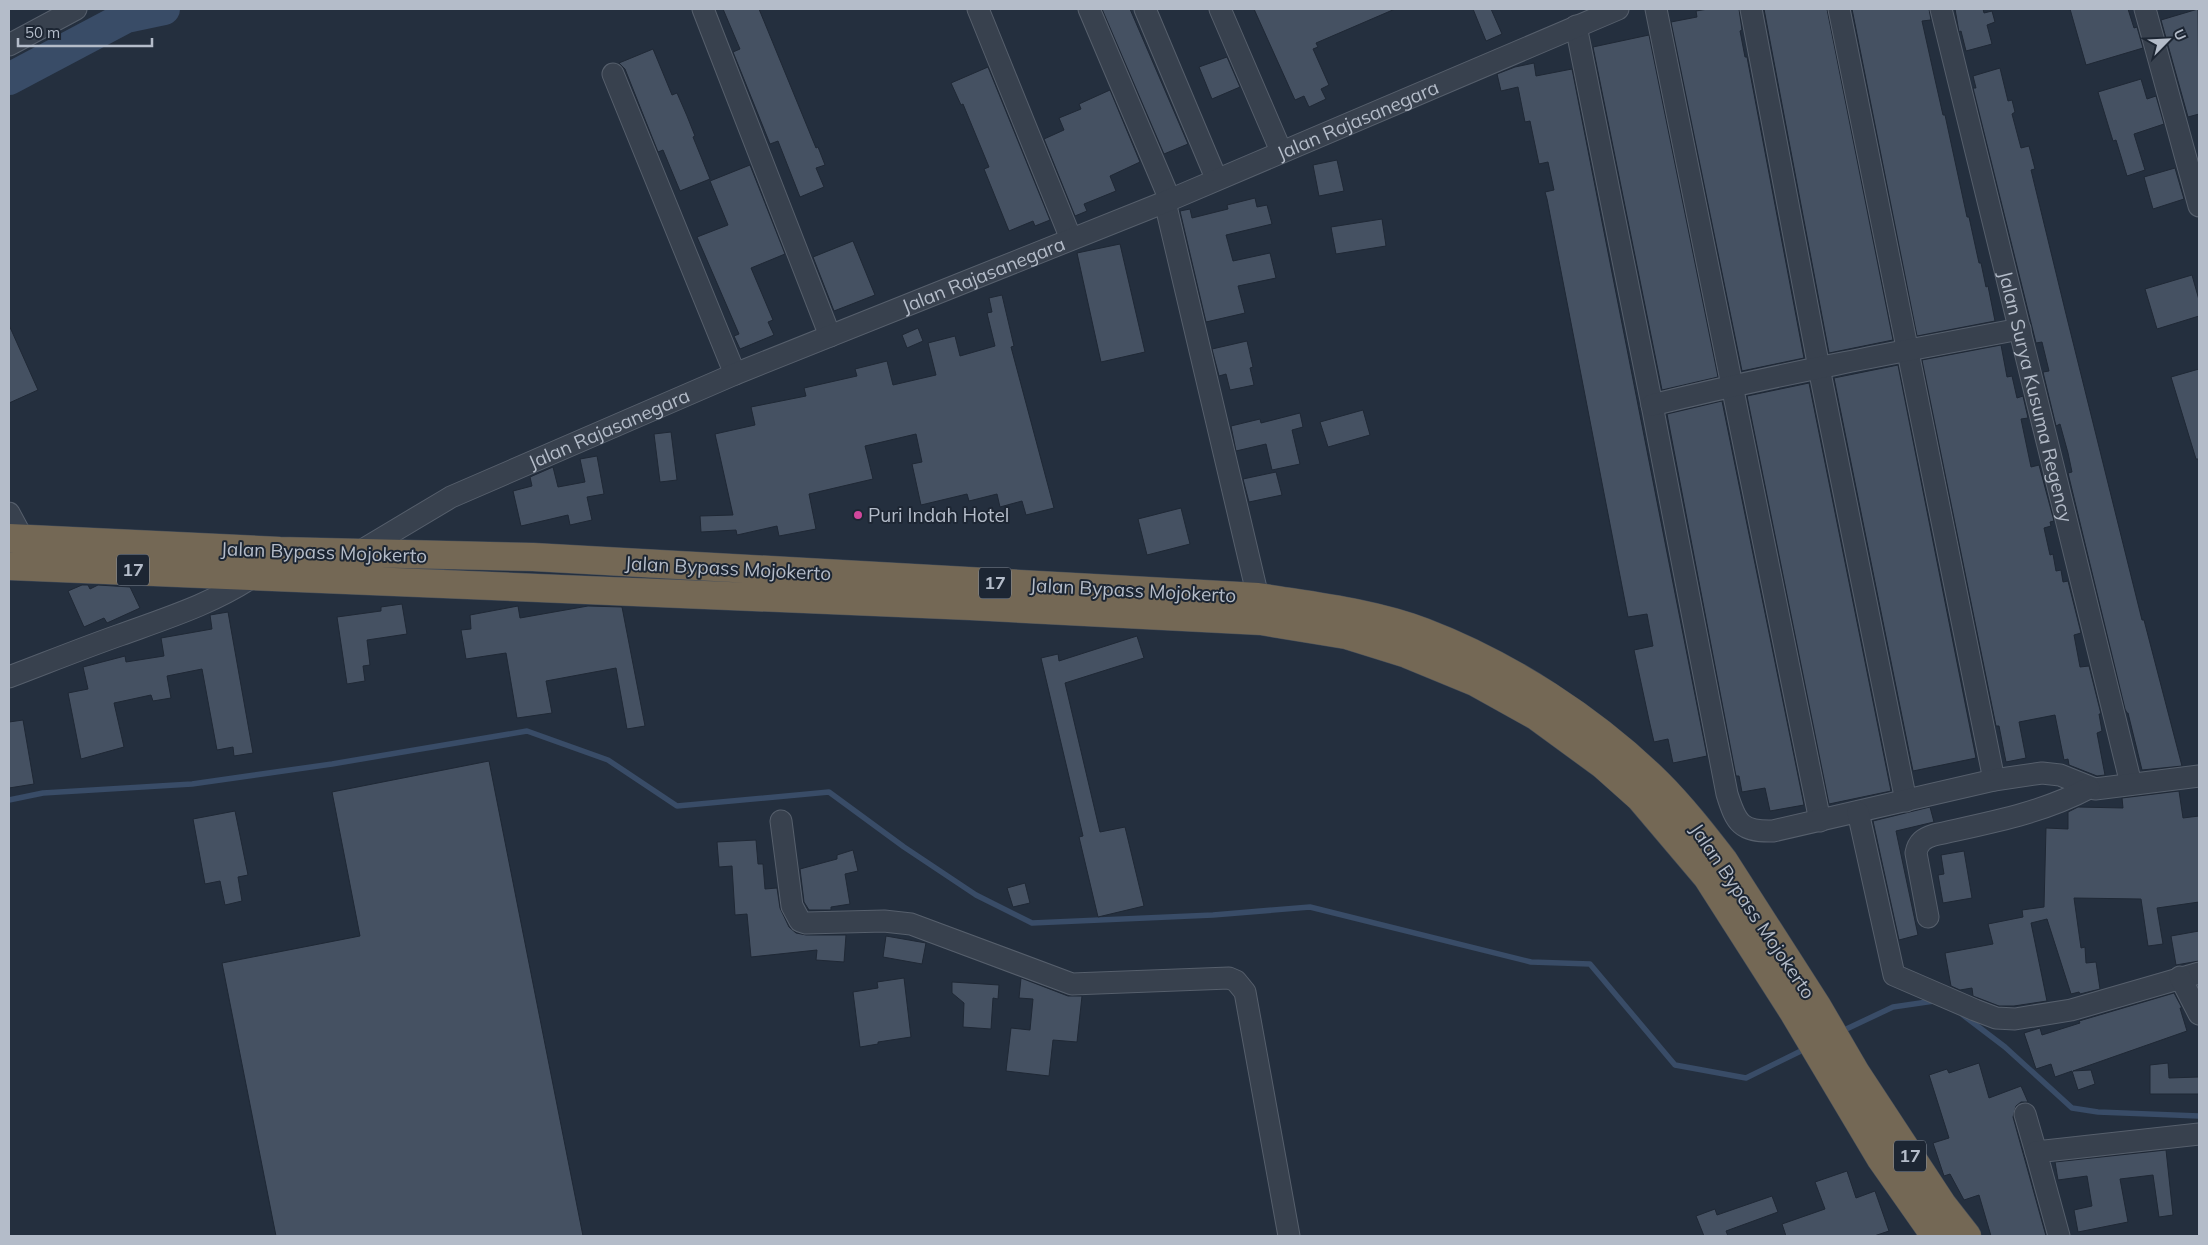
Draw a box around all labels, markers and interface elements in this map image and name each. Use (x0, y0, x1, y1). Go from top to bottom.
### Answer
scale bar (18, 15, 151, 47)
north arrow (2143, 15, 2193, 65)
text: 50 m (25, 23, 60, 42)
text: U (2170, 26, 2190, 43)
street label: Jalan Rajasanegara (1273, 75, 1442, 165)
street label: Jalan Rajasanegara (898, 231, 1068, 318)
street label: Jalan Surya Kusuma Regency (1994, 268, 2078, 525)
street label: Jalan Rajasanegara (524, 383, 693, 474)
place label: Puri Indah Hotel (868, 503, 1009, 527)
marker: Puri Indah Hotel (852, 509, 864, 521)
street label: Jalan Bypass Mojokerto (220, 536, 428, 568)
street label: Jalan Bypass Mojokerto (624, 551, 832, 585)
road number: 17 (117, 554, 149, 586)
road number: 17 (979, 568, 1011, 598)
street label: Jalan Bypass Mojokerto (1029, 573, 1237, 607)
street label: Jalan Bypass Mojokerto (1685, 819, 1821, 1003)
road number: 17 (1894, 1140, 1926, 1172)

